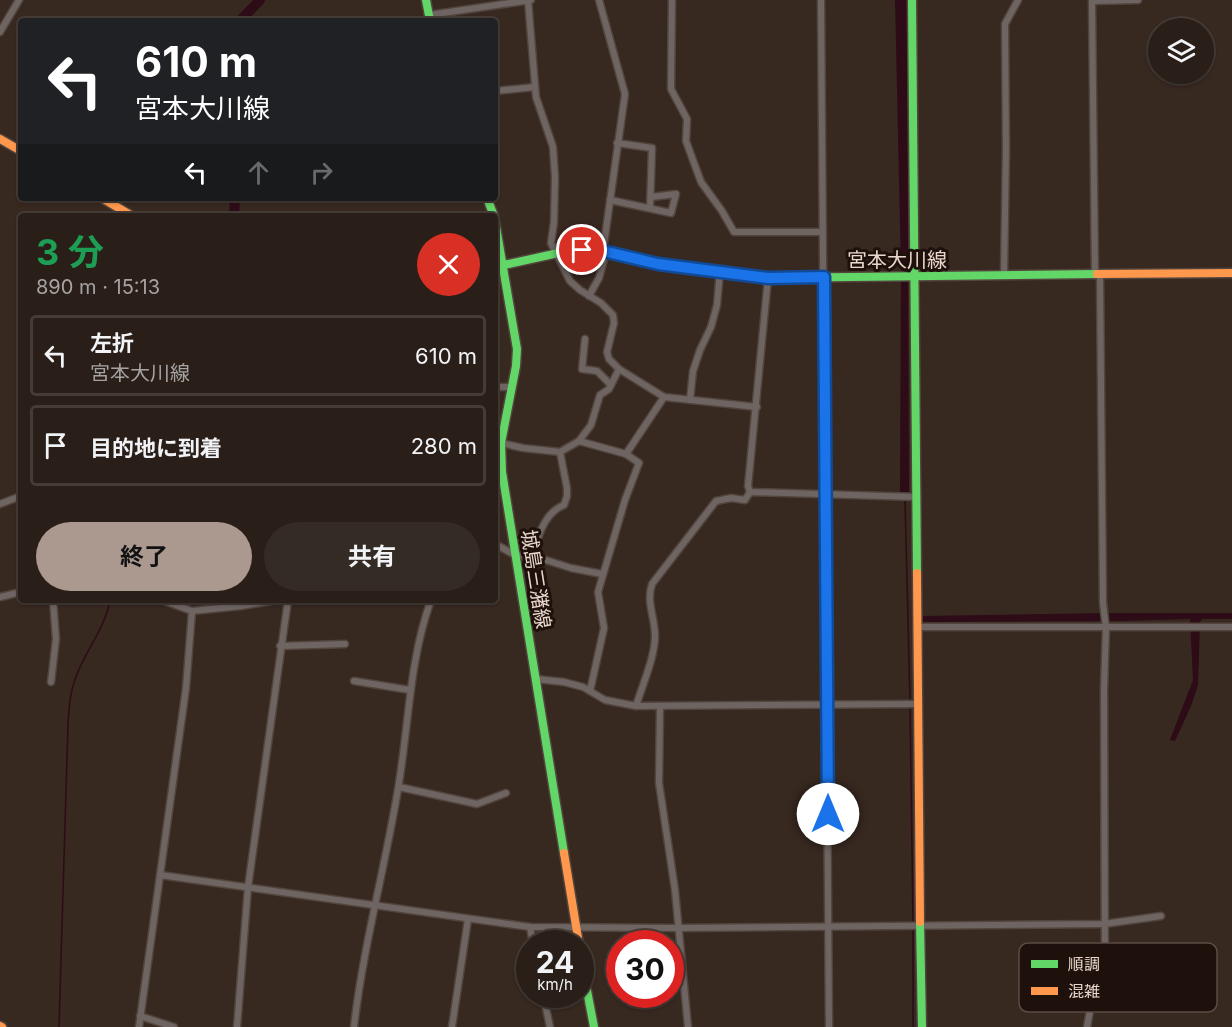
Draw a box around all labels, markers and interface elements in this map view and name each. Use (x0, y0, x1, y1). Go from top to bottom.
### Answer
map controls (1148, 18, 1214, 84)
button: layers (1148, 18, 1214, 84)
text: 610 m (135, 36, 257, 87)
icon: left (36, 42, 114, 120)
text: 宮本大川線 (135, 92, 270, 125)
icon: left (179, 156, 212, 189)
icon: ahead (242, 156, 275, 189)
icon: right (305, 156, 338, 189)
pin (556, 224, 607, 275)
text: 3 分 (36, 230, 104, 274)
button: close (417, 233, 480, 296)
icon: arrive (565, 233, 598, 266)
street label: 宮本大川線 (847, 248, 947, 272)
text: 890 m · 15:13 (36, 275, 160, 299)
text: 左折 (90, 330, 134, 356)
icon: left (39, 339, 72, 372)
text: 610 m (415, 343, 477, 369)
text: 宮本大川線 (90, 361, 190, 385)
icon: arrive (39, 429, 72, 462)
text: 280 m (411, 433, 477, 459)
text: 目的地に到着 (90, 435, 222, 461)
button: 終了 (36, 522, 252, 591)
button: 共有 (264, 522, 480, 591)
street label: 城島三潴線 (516, 528, 556, 630)
position arrow (796, 782, 860, 846)
speed limit sign: 30 (606, 930, 684, 1008)
legend (1019, 943, 1217, 1012)
text: 24 (536, 944, 574, 980)
text: 順調 (1068, 954, 1100, 974)
text: km/h (537, 975, 573, 994)
text: 混雑 (1068, 981, 1100, 1001)

